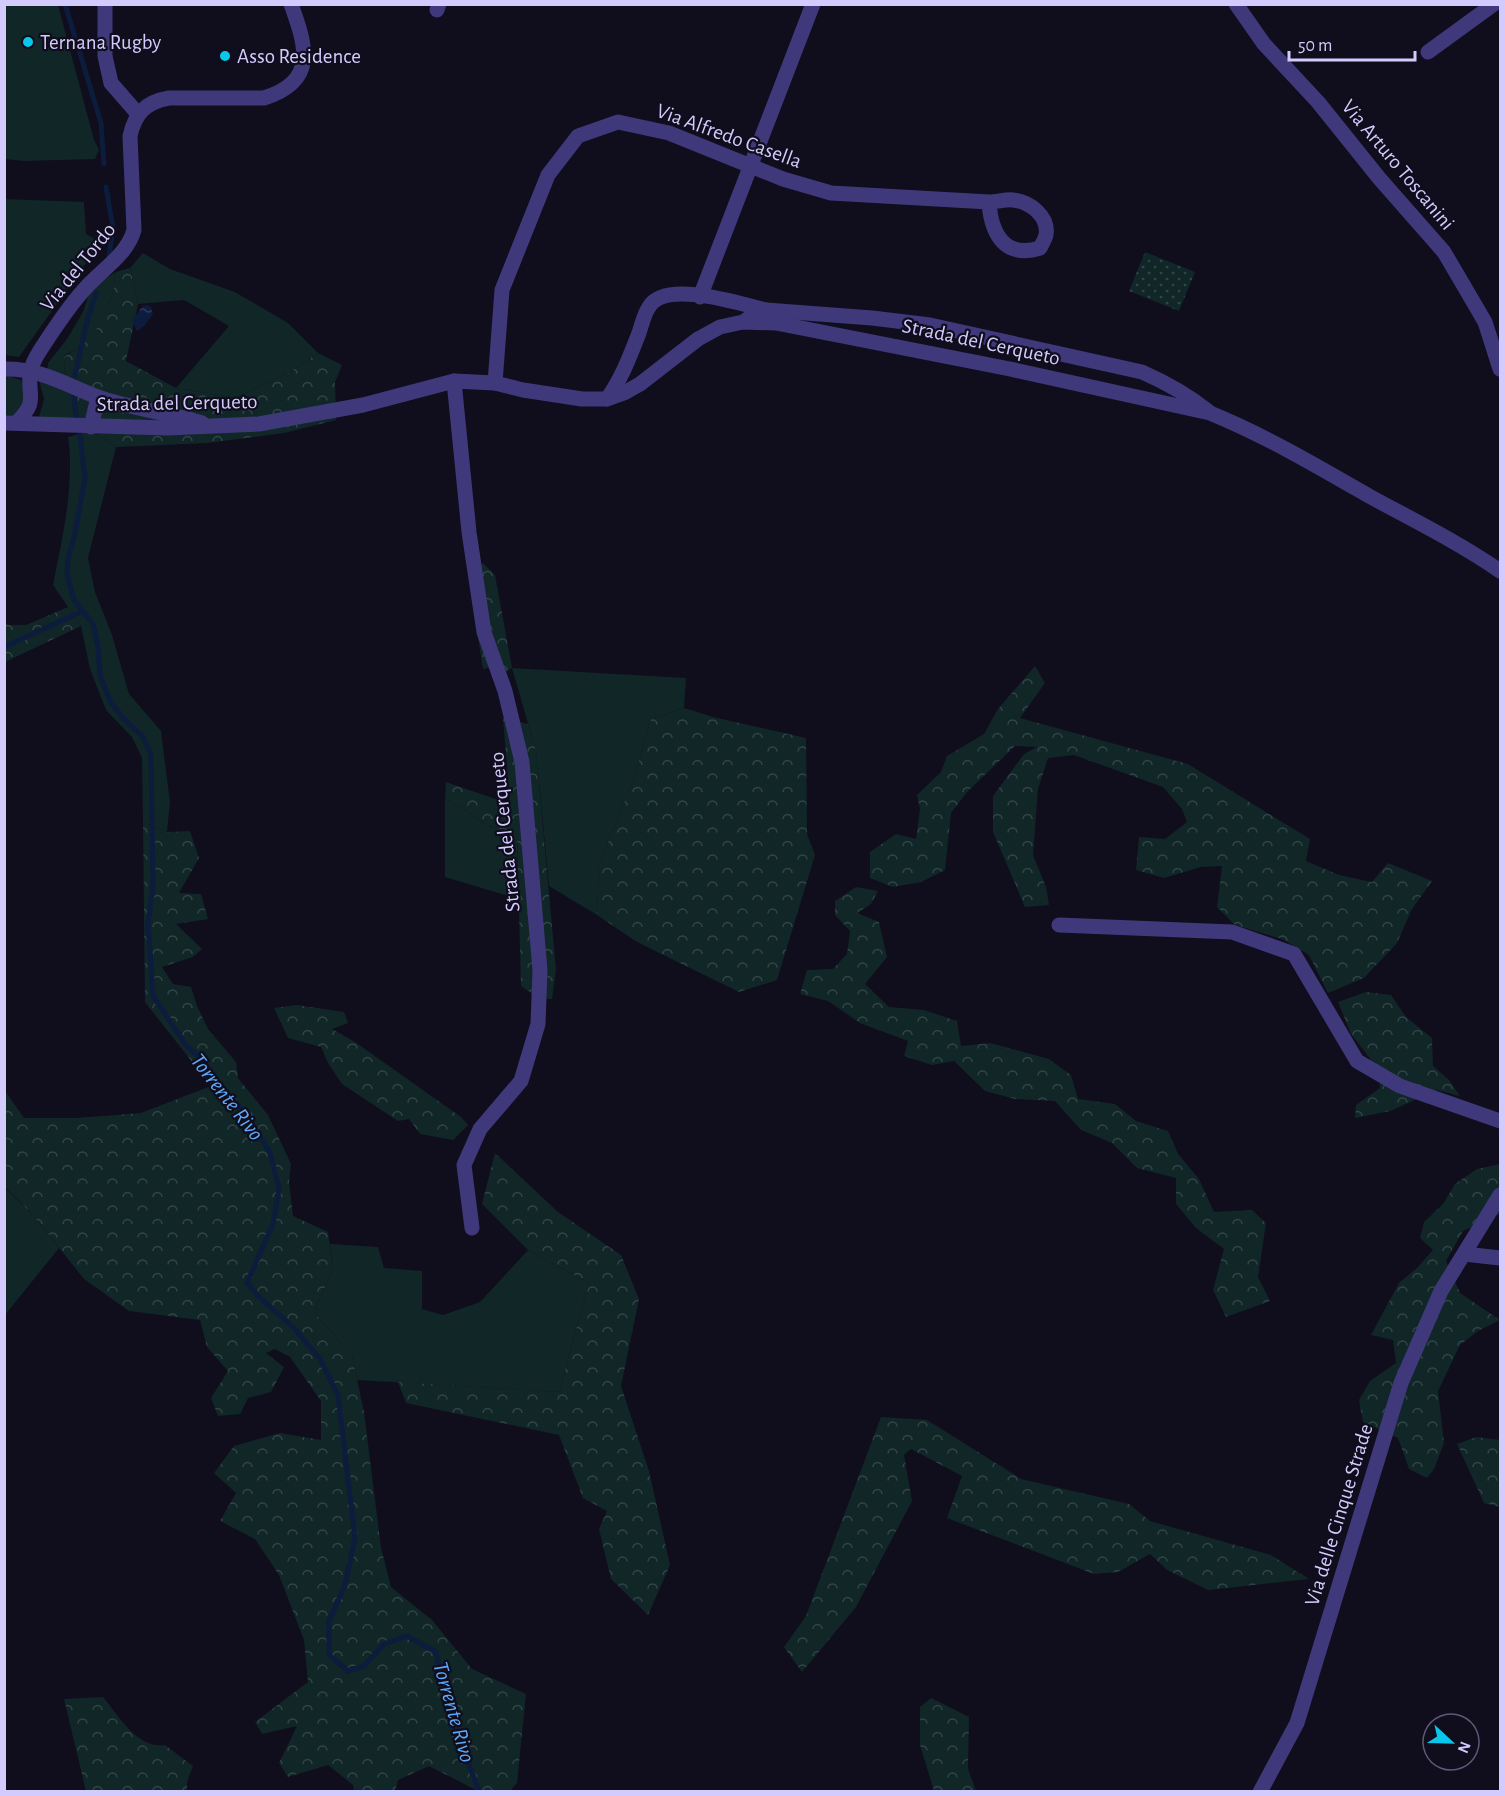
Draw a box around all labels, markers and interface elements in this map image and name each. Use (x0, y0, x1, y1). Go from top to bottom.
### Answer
scale bar (1289, 24, 1415, 62)
place label: Ternana Rugby (40, 32, 161, 53)
marker: Ternana Rugby (21, 35, 35, 49)
text: 50 m (1298, 37, 1332, 55)
place label: Asso Residence (237, 46, 361, 67)
marker: Asso Residence (218, 49, 232, 63)
street label: Via Arturo Toscanini (1338, 96, 1458, 234)
street label: Via Alfredo Casella (654, 100, 805, 172)
street label: Via del Tordo (36, 219, 120, 315)
street label: Strada del Cerqueto (900, 315, 1062, 369)
street label: Strada del Cerqueto (96, 391, 258, 415)
street label: Strada del Cerqueto (486, 751, 524, 913)
water label: Torrente Rivo (187, 1049, 267, 1145)
street label: Via delle Cinque Strade (1301, 1422, 1377, 1608)
water label: Torrente Rivo (429, 1659, 479, 1765)
north arrow (1421, 1712, 1481, 1772)
text: N (1454, 1739, 1473, 1755)

